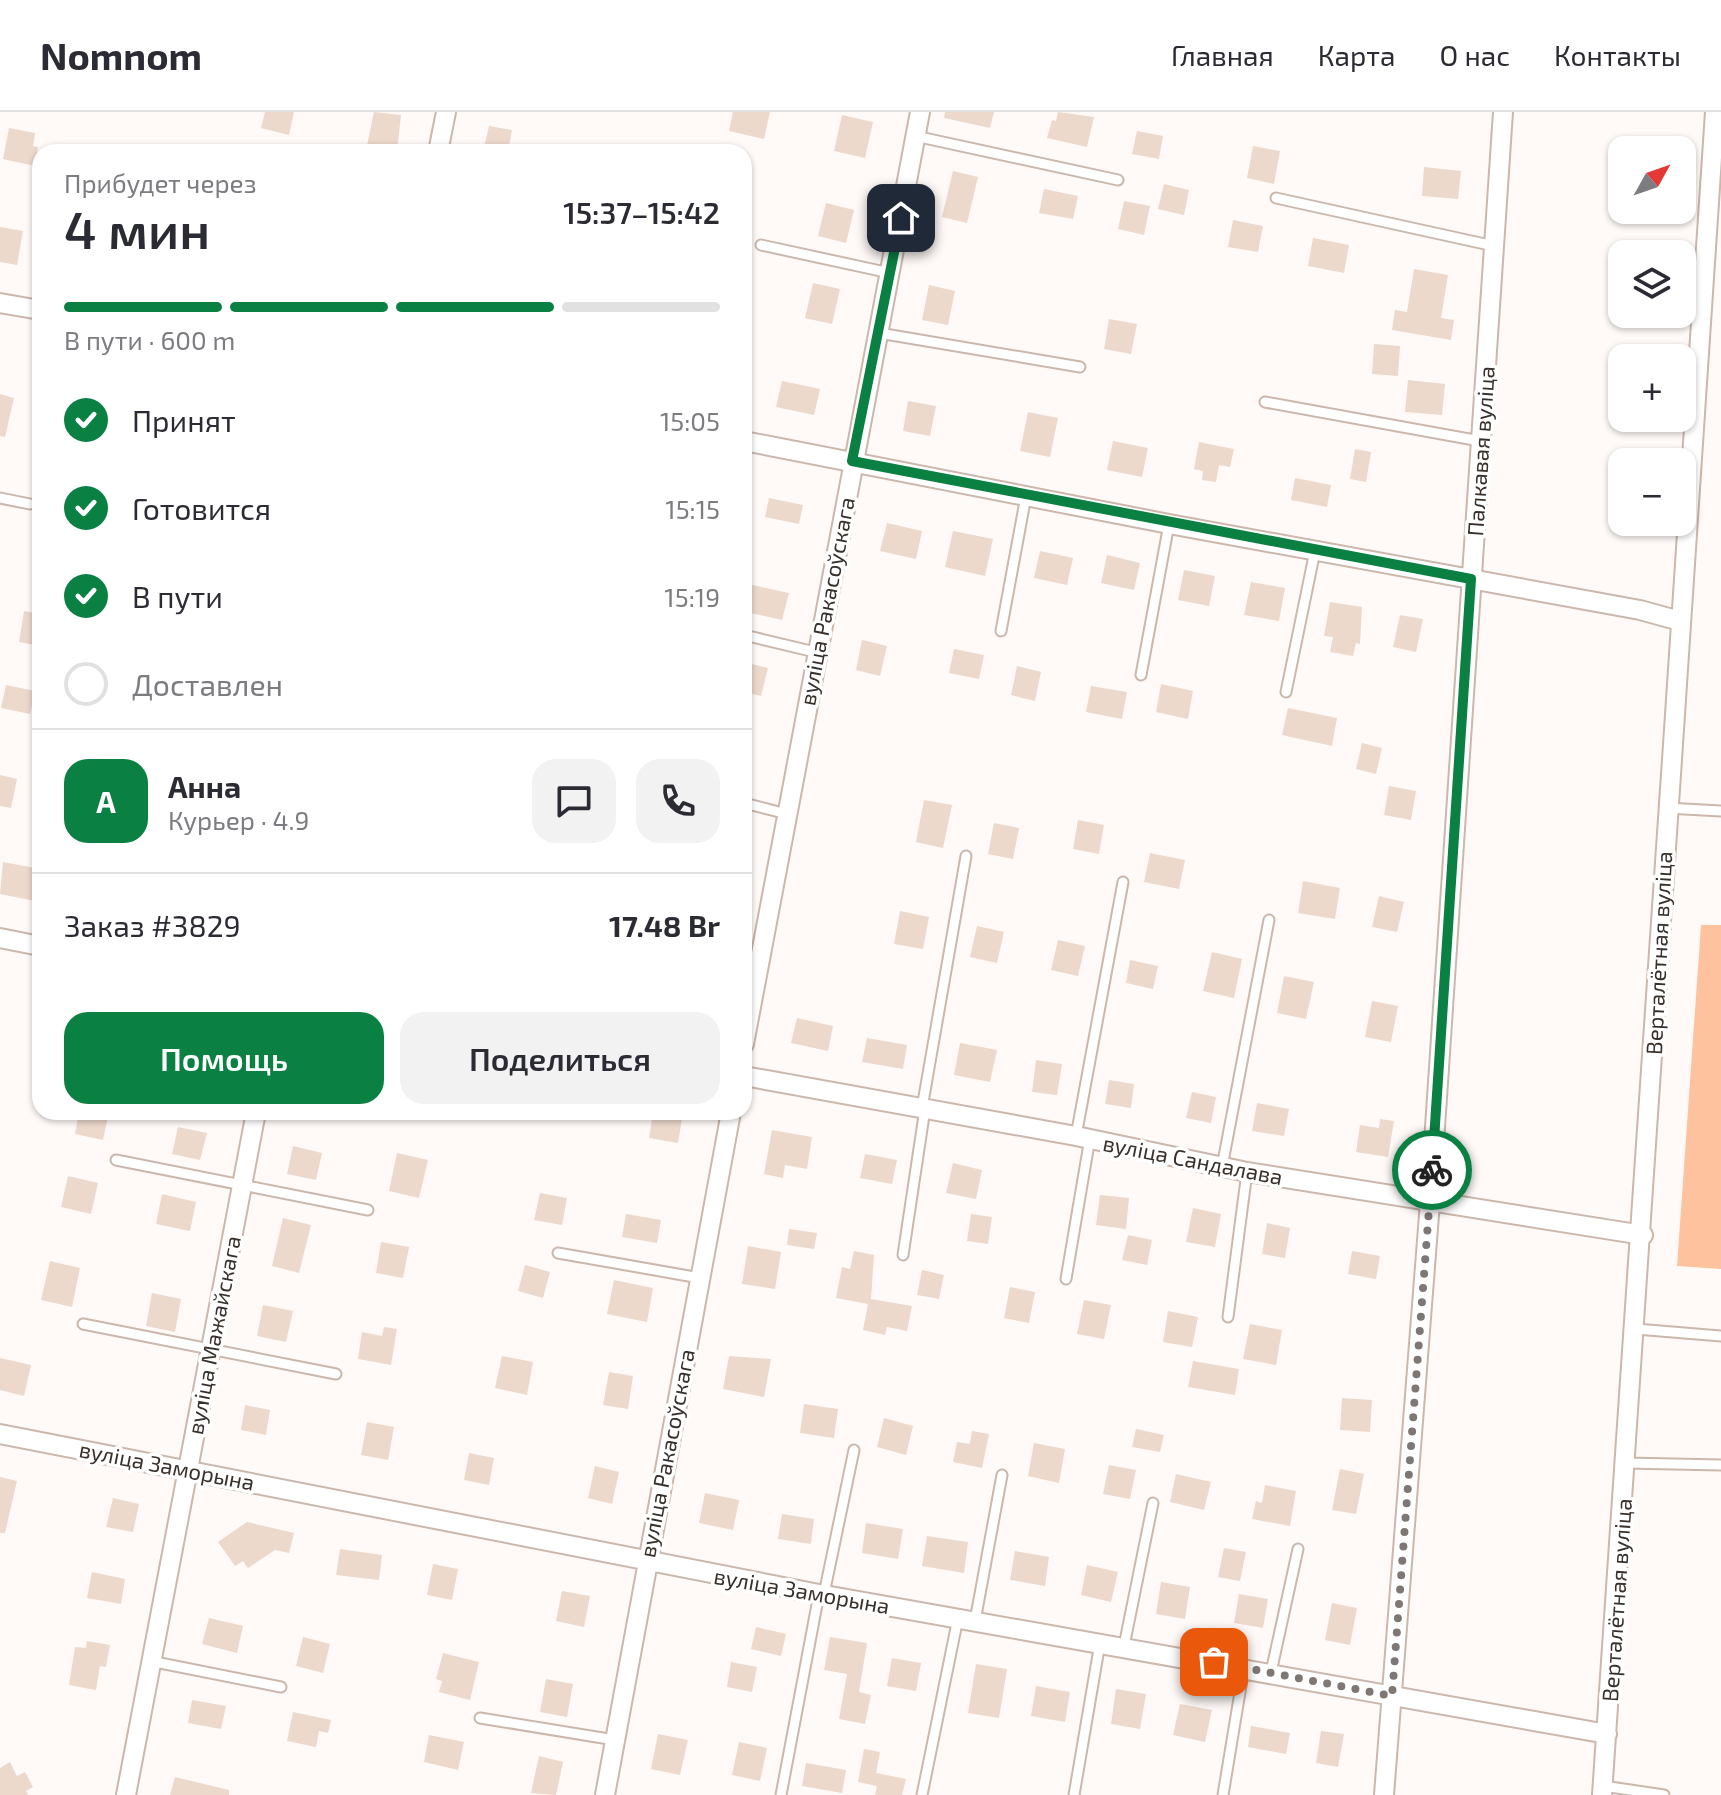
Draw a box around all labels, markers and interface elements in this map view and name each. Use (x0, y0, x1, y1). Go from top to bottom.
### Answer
text: Nomnom (40, 32, 202, 78)
text: Главная (1171, 38, 1274, 72)
text: Карта (1318, 38, 1396, 72)
text: О нас (1440, 38, 1510, 72)
text: Контакты (1554, 38, 1681, 72)
north arrow (1608, 136, 1696, 224)
map controls (1608, 136, 1696, 536)
text: Прибудет через (64, 167, 257, 198)
pin (867, 184, 935, 252)
text: 15:37–15:42 (563, 194, 720, 230)
icon: home (879, 196, 923, 240)
text: 4 мин (64, 197, 210, 259)
button: layers (1608, 240, 1696, 328)
text: В пути · 600 m (64, 324, 235, 355)
button: + (1608, 344, 1696, 432)
street label: Палкавая вуліца (1461, 365, 1500, 537)
icon: check (64, 398, 108, 442)
text: Принят (132, 402, 236, 438)
text: 15:05 (660, 405, 720, 436)
button: − (1608, 448, 1696, 536)
icon: check (64, 486, 108, 530)
text: Готовится (132, 490, 271, 526)
text: 15:15 (665, 493, 720, 524)
street label: вуліца Ракасоўскага (793, 495, 860, 708)
icon: check (64, 574, 108, 618)
text: В пути (132, 578, 223, 614)
text: 15:19 (664, 581, 720, 612)
text: Доставлен (132, 666, 283, 702)
button: chat (532, 759, 616, 843)
button: phone (636, 759, 720, 843)
text: Анна (168, 768, 241, 804)
text: А (96, 783, 116, 819)
text: Курьер · 4.9 (168, 804, 309, 835)
street label: Верталётная вуліца (1640, 851, 1677, 1055)
text: Заказ #3829 (64, 907, 241, 943)
text: 17.48 Br (609, 907, 720, 943)
button: Помощь (64, 1012, 384, 1104)
button: Поделиться (400, 1012, 720, 1104)
street label: вуліца Сандалава (1101, 1129, 1285, 1190)
courier (1392, 1130, 1472, 1210)
icon: bike (1410, 1148, 1454, 1192)
street label: вуліца Мажайскага (181, 1233, 246, 1437)
street label: вуліца Ракасоўскага (633, 1347, 700, 1560)
street label: вуліца Заморына (77, 1435, 257, 1496)
street label: Верталётная вуліца (1596, 1497, 1637, 1703)
street label: вуліца Заморына (712, 1562, 892, 1619)
pin (1180, 1628, 1248, 1696)
icon: bag (1192, 1640, 1236, 1684)

